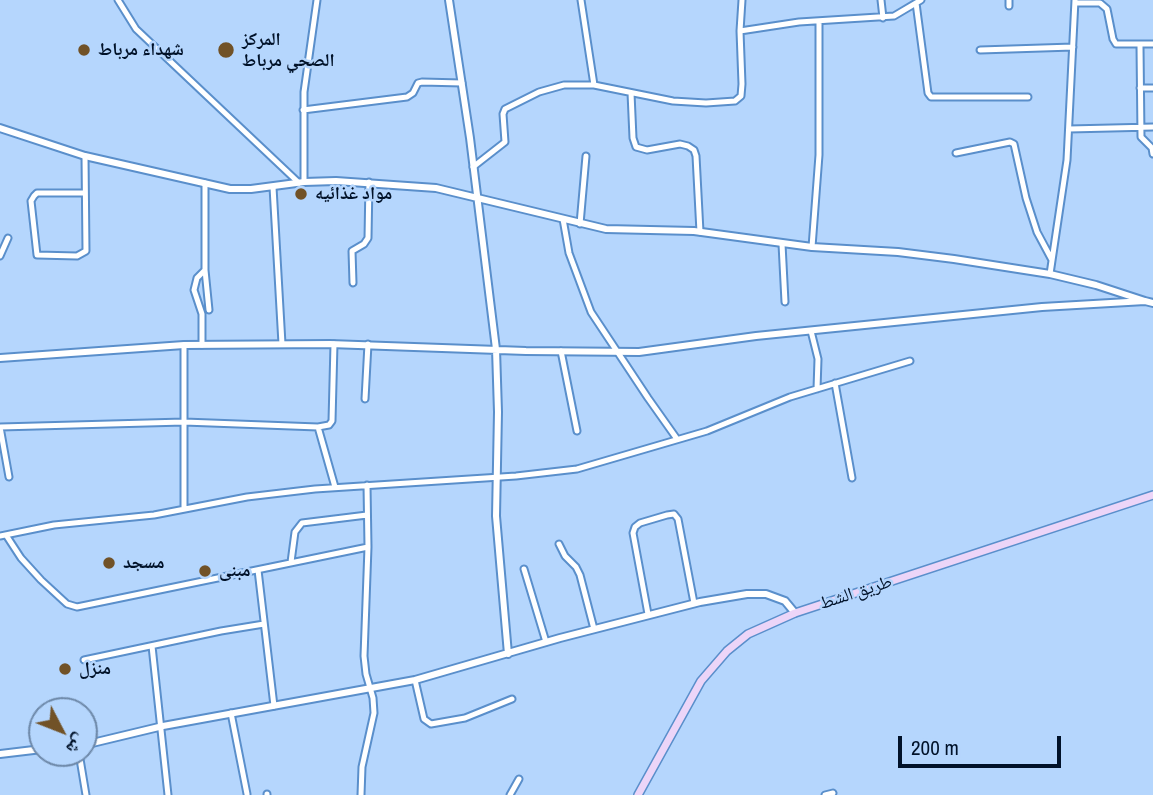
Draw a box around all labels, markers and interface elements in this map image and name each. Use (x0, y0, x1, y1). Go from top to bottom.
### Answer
place label: المركز الصحي مرباط (242, 29, 335, 72)
place label: شهداء مرباط (98, 39, 184, 61)
marker: المركز الصحي مرباط (216, 40, 236, 60)
marker: شهداء مرباط (76, 42, 92, 58)
place label: مواد غذائيه (315, 183, 392, 205)
marker: مواد غذائيه (293, 186, 309, 202)
place label: مسجد (123, 552, 165, 574)
marker: مسجد (101, 555, 117, 571)
place label: مبنى (219, 560, 250, 582)
marker: مبنى (197, 563, 213, 579)
street label: طريق الشط (817, 571, 895, 615)
place label: منزل (79, 658, 111, 680)
marker: منزل (57, 661, 73, 677)
north arrow (28, 697, 98, 767)
scale bar (901, 722, 1064, 766)
text: ش (61, 729, 94, 761)
text: 200 m (911, 733, 959, 762)

